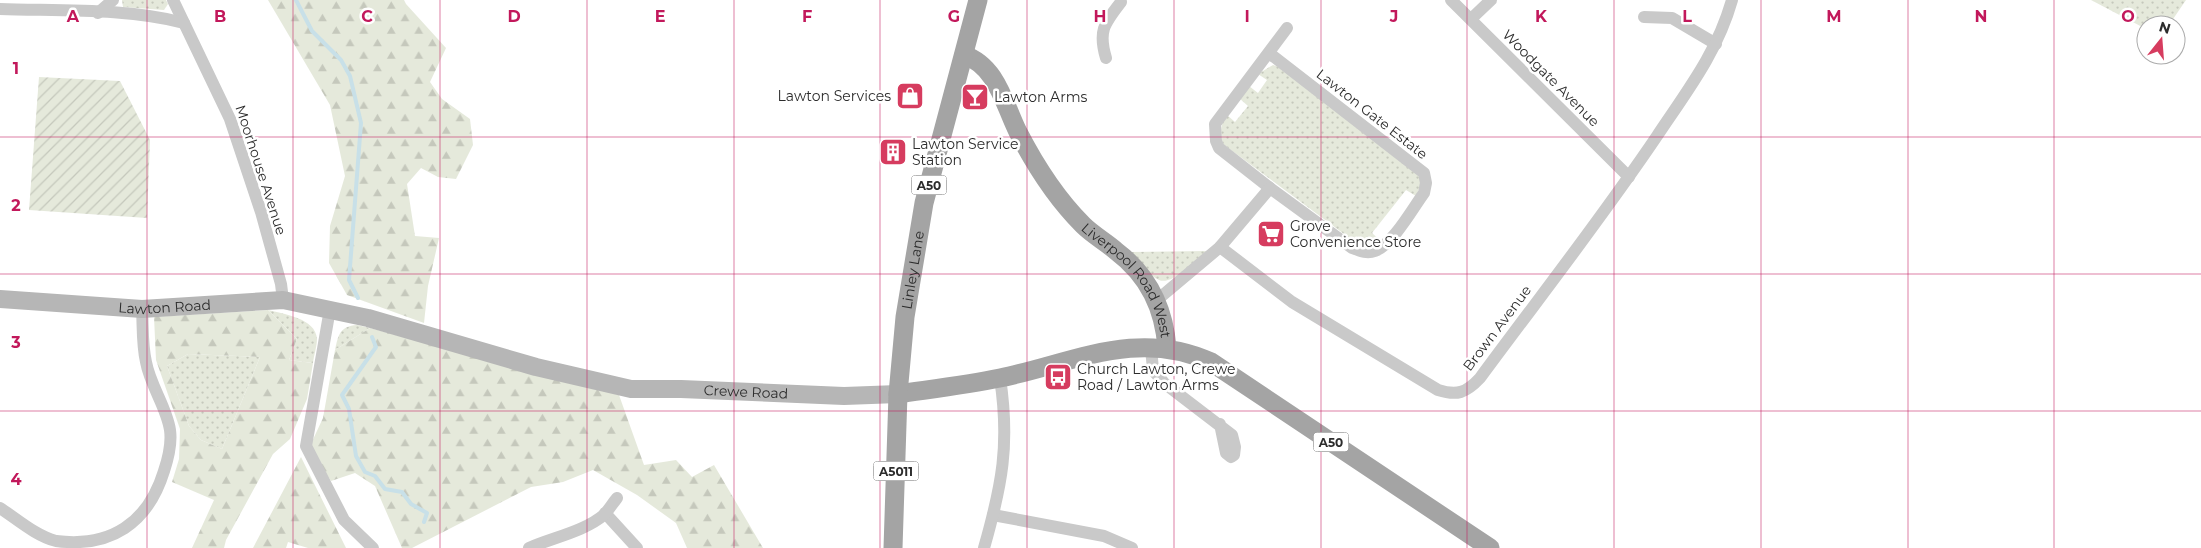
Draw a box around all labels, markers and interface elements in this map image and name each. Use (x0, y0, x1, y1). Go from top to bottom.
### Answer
text: A (66, 7, 80, 26)
text: B (214, 7, 226, 26)
text: C (361, 7, 373, 26)
text: D (507, 7, 521, 26)
text: E (655, 7, 665, 26)
text: F (802, 7, 812, 26)
text: G (948, 7, 960, 26)
text: H (1094, 7, 1106, 26)
text: I (1244, 7, 1250, 26)
text: J (1389, 7, 1398, 26)
text: K (1535, 7, 1548, 26)
text: L (1682, 7, 1692, 26)
text: M (1826, 7, 1842, 26)
text: N (1975, 7, 1987, 26)
text: O (2121, 7, 2135, 26)
north arrow (2136, 15, 2186, 65)
text: N (2157, 17, 2173, 38)
street label: Woodgate Avenue (1499, 26, 1603, 130)
text: 1 (13, 59, 19, 78)
street label: Lawton Gate Estate (1313, 65, 1431, 163)
shop icon: Lawton Services (895, 81, 925, 111)
bar icon: Lawton Arms (960, 82, 990, 112)
place label: Lawton Services (778, 87, 891, 105)
place label: Lawton Arms (994, 88, 1087, 106)
street label: Moorhouse Avenue (231, 103, 291, 237)
place label: Lawton Service Station (912, 135, 1019, 169)
building icon: Lawton Service Station (878, 137, 908, 167)
road number: A50 (912, 176, 946, 194)
text: 2 (11, 196, 21, 215)
place label: Grove Convenience Store (1290, 217, 1421, 251)
street label: Liverpool Road West (1078, 219, 1175, 339)
supermarket icon: Grove Convenience Store (1256, 219, 1286, 249)
street label: Linley Lane (897, 229, 928, 311)
street label: Brown Avenue (1459, 282, 1535, 374)
street label: Lawton Road (118, 296, 211, 318)
text: 3 (10, 333, 21, 352)
place label: Church Lawton, Crewe Road / Lawton Arms (1077, 360, 1235, 394)
bus stop icon: Church Lawton, Crewe Road / Lawton Arms (1043, 362, 1073, 392)
street label: Crewe Road (703, 381, 789, 403)
road number: A50 (1314, 432, 1348, 452)
road number: A5011 (874, 462, 918, 481)
text: 4 (10, 470, 22, 489)

